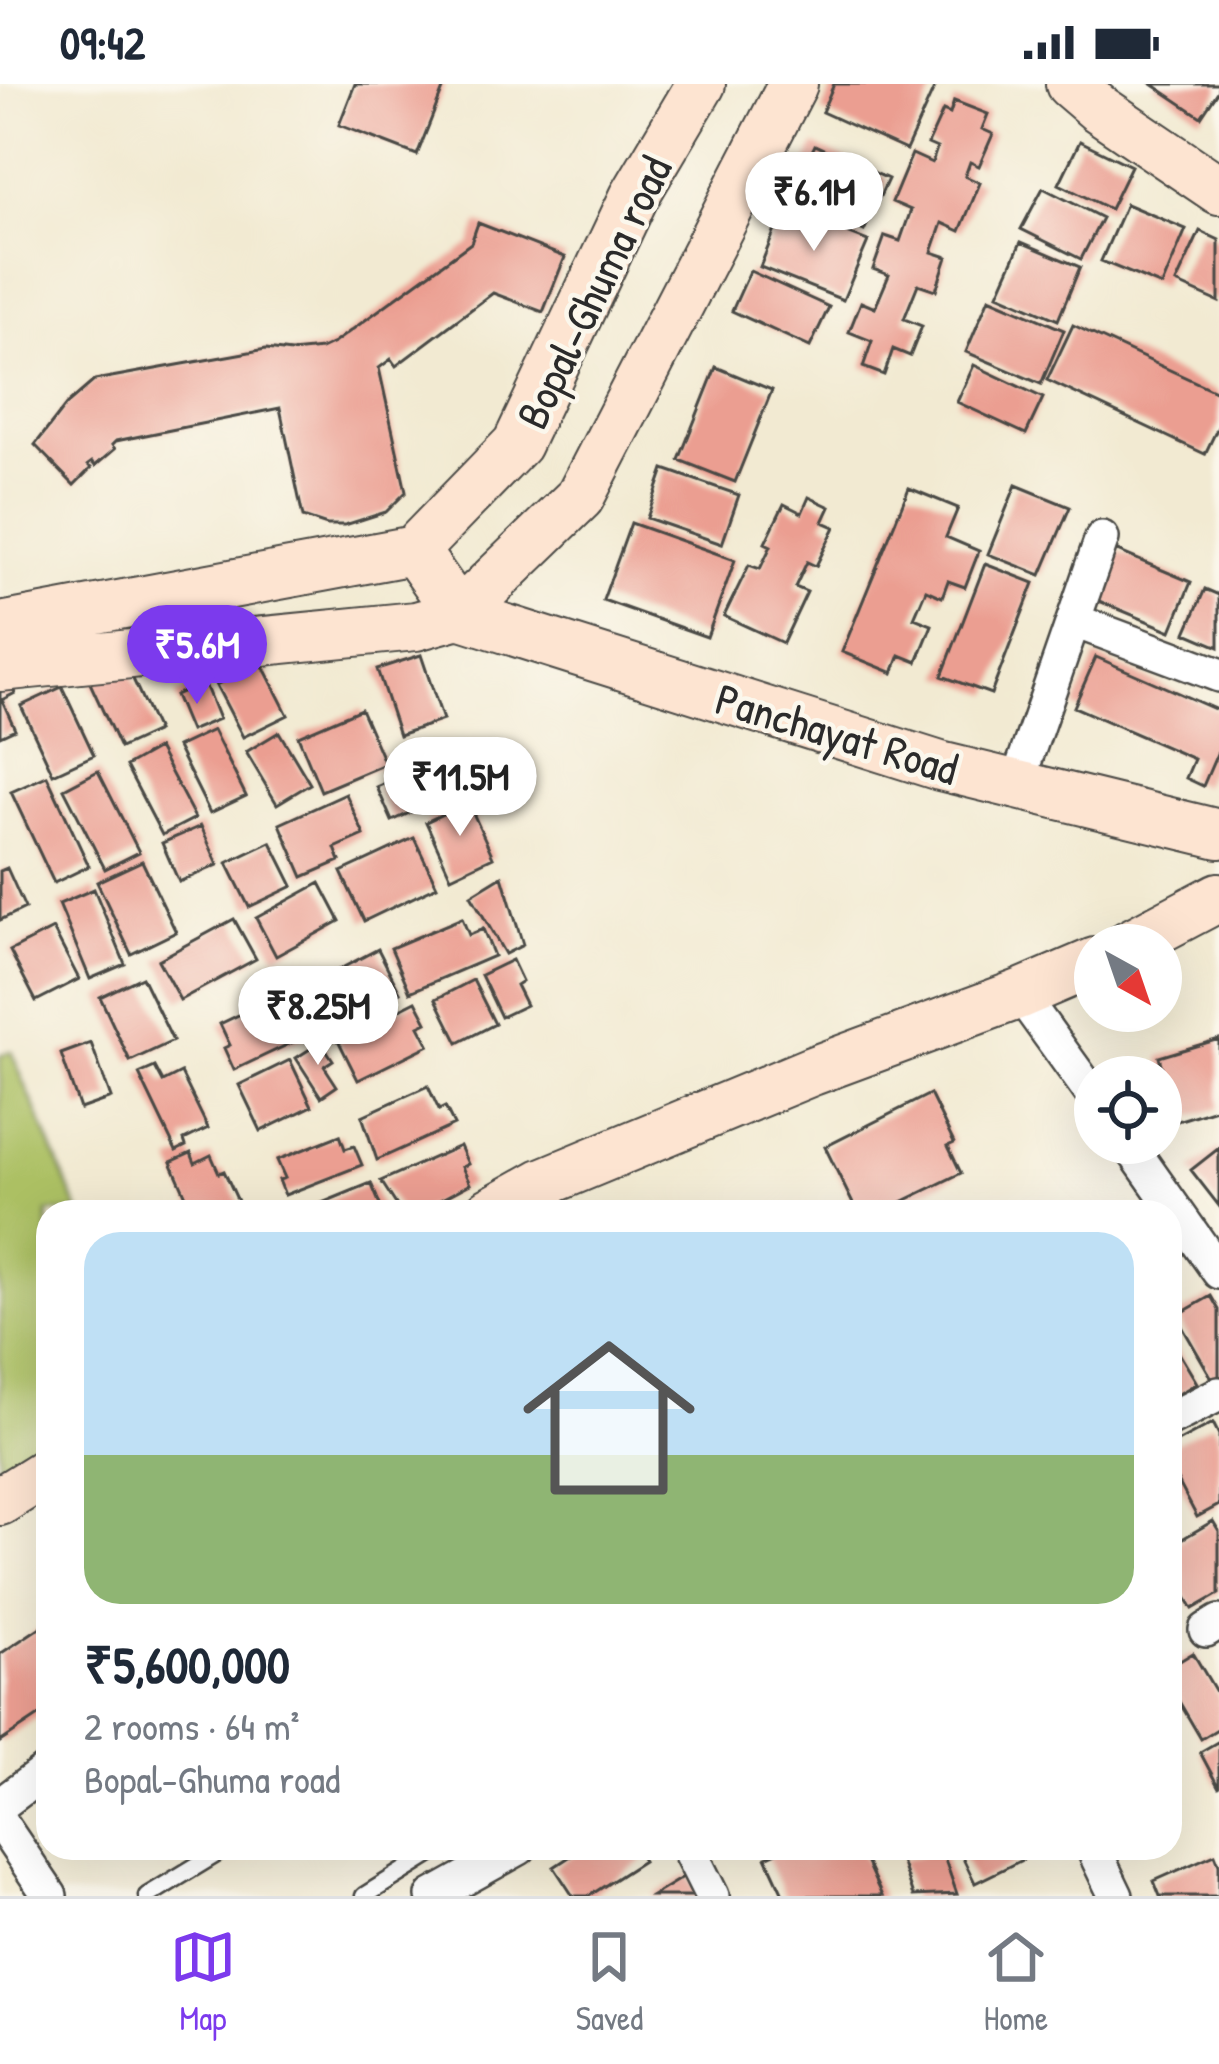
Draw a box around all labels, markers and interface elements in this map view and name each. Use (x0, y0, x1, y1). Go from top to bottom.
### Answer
text: 09:42 (60, 12, 145, 73)
street label: Bopal-Ghuma road (501, 146, 685, 438)
pin: ₹6.1M (730, 152, 898, 254)
text: ₹6.1M (772, 164, 856, 217)
pin: ₹5.6M (113, 605, 281, 707)
text: ₹5.6M (154, 617, 240, 670)
street label: Panchayat Road (709, 667, 965, 799)
pin: ₹11.5M (362, 737, 558, 839)
text: ₹11.5M (411, 749, 509, 802)
north arrow (1074, 924, 1182, 1032)
map controls (1074, 924, 1182, 1164)
pin: ₹8.25M (220, 966, 416, 1068)
text: ₹8.25M (265, 978, 371, 1031)
button: locate (1074, 1056, 1182, 1164)
icon: home (501, 1310, 717, 1526)
text: ₹5,600,000 (84, 1630, 290, 1699)
text: 2 rooms · 64 m² (84, 1699, 300, 1752)
text: Bopal-Ghuma road (84, 1752, 340, 1805)
tab: Map (170, 1924, 236, 2040)
tab: Saved (576, 1924, 643, 2040)
tab: Home (983, 1924, 1049, 2040)

